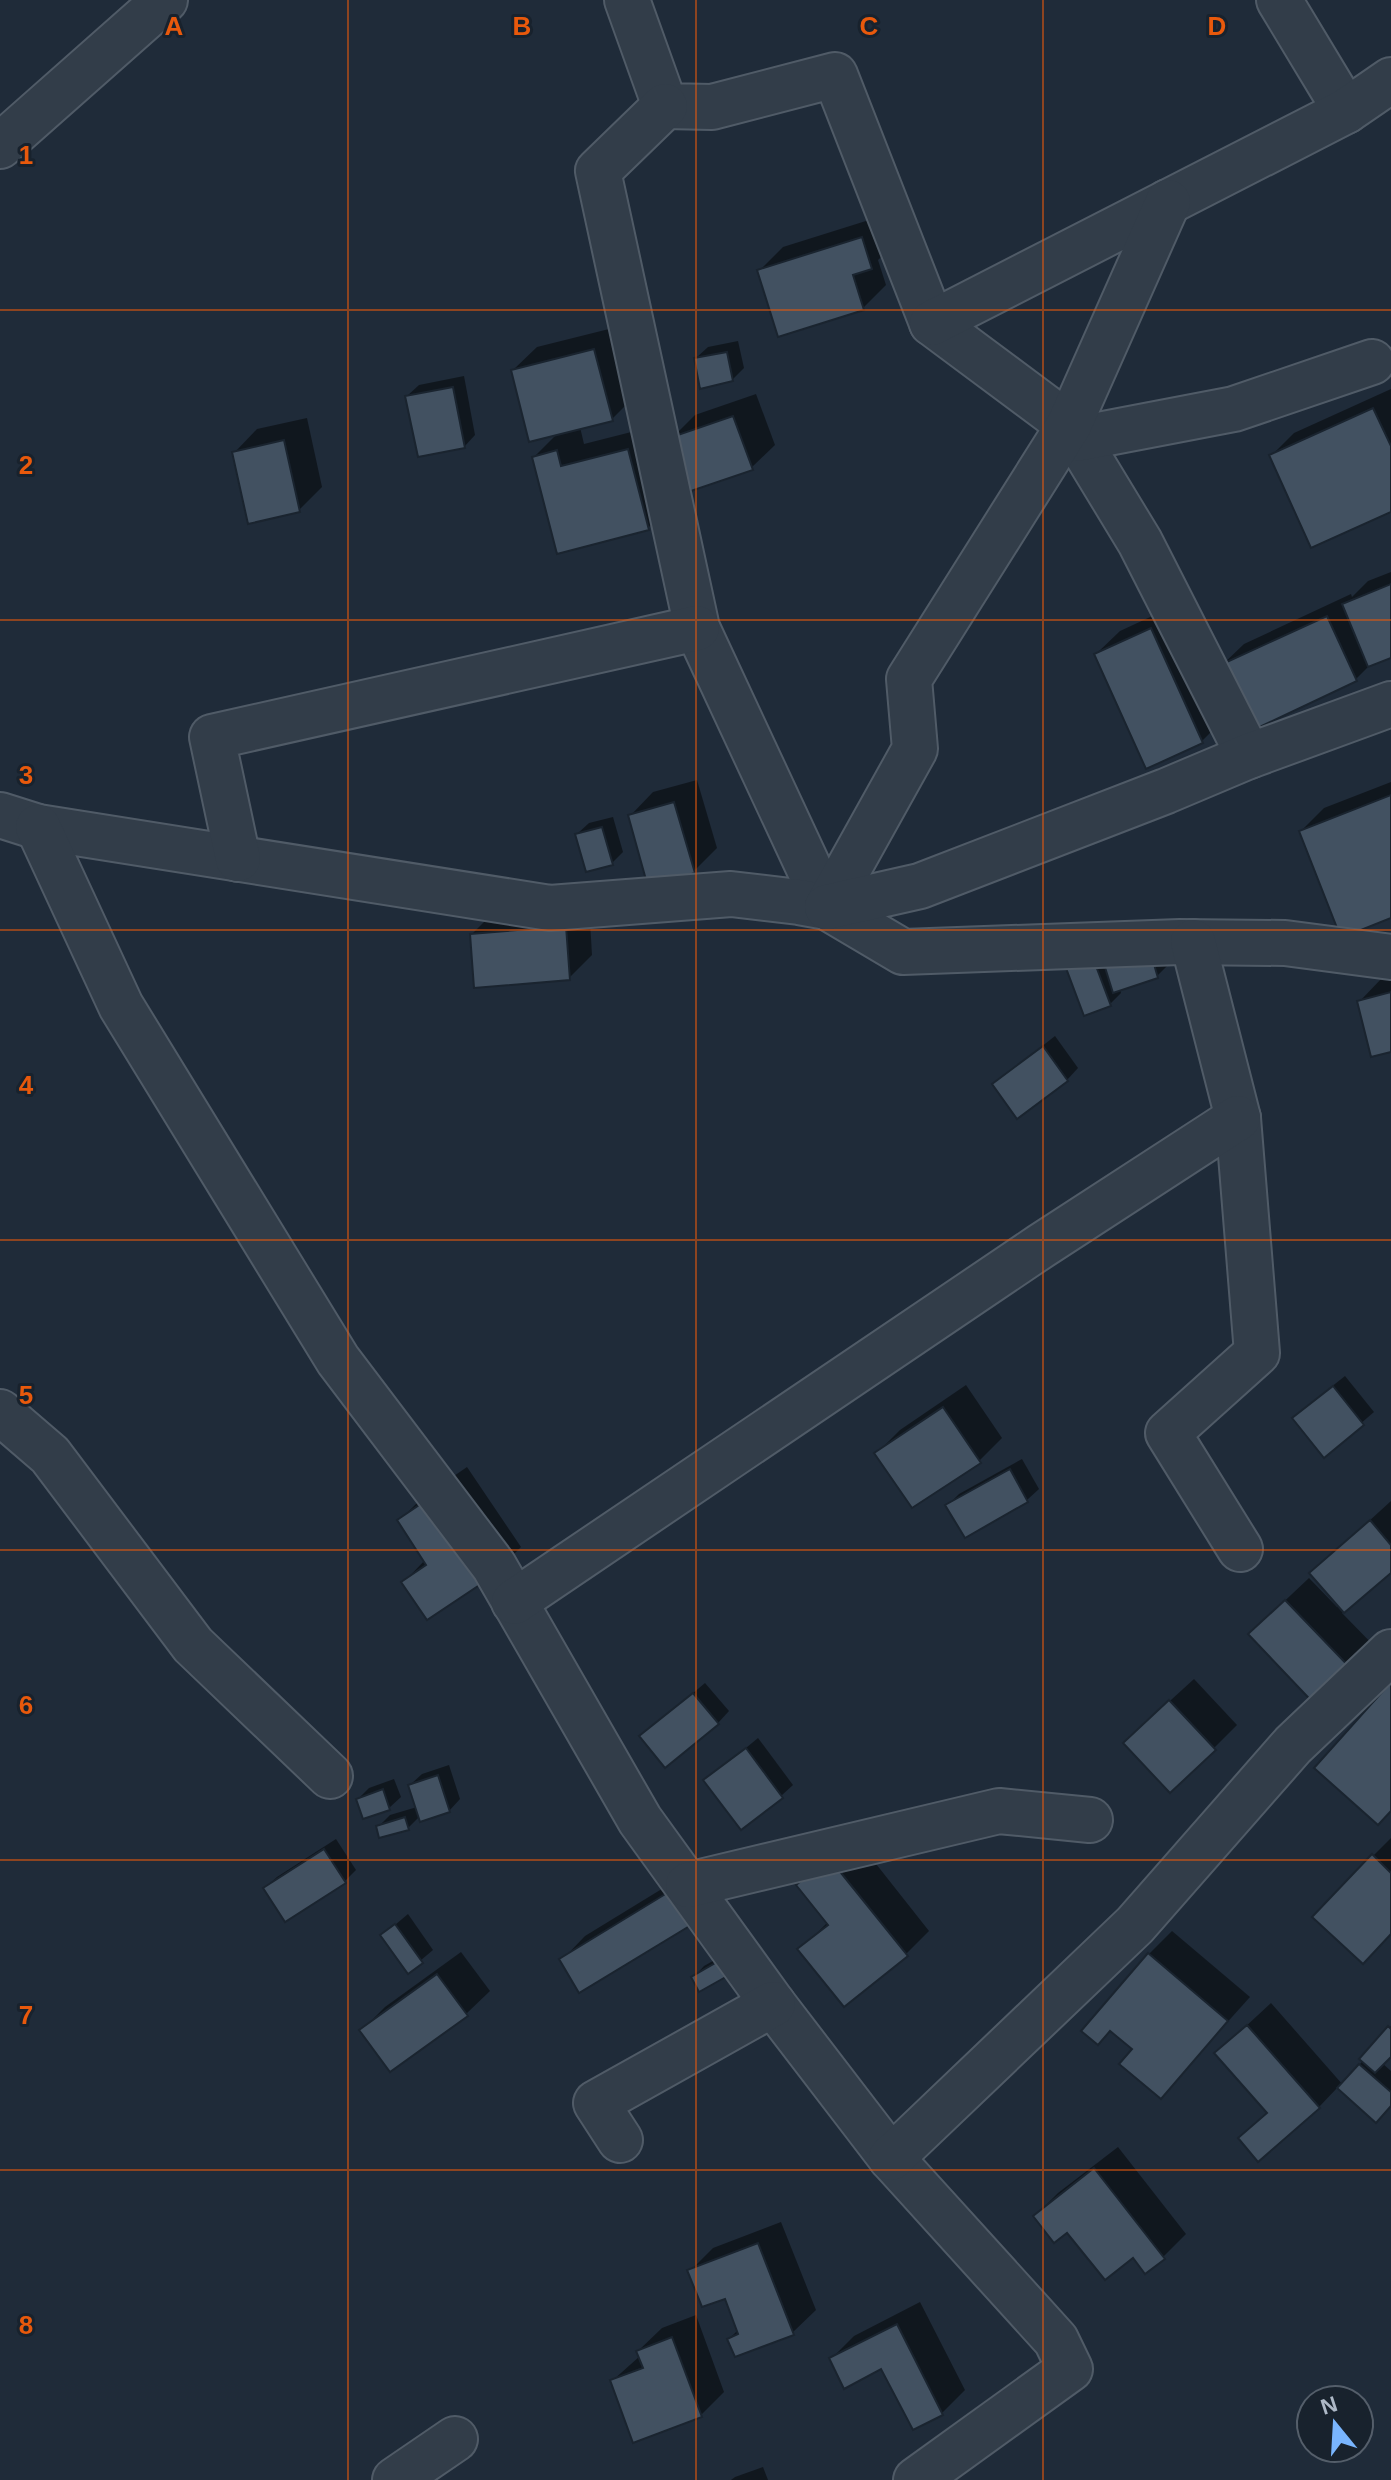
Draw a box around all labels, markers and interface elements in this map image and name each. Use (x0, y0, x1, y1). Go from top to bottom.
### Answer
text: A (165, 11, 184, 41)
text: B (513, 11, 531, 41)
text: C (860, 11, 879, 41)
text: D (1208, 11, 1226, 41)
text: 1 (19, 140, 33, 170)
text: 2 (19, 450, 33, 480)
text: 3 (19, 760, 33, 790)
text: 4 (19, 1070, 34, 1100)
text: 5 (19, 1380, 33, 1410)
text: 6 (19, 1690, 33, 1720)
text: 7 (19, 2000, 33, 2030)
text: 8 (19, 2310, 33, 2340)
north arrow (1295, 2384, 1375, 2464)
text: N (1318, 2391, 1340, 2420)

